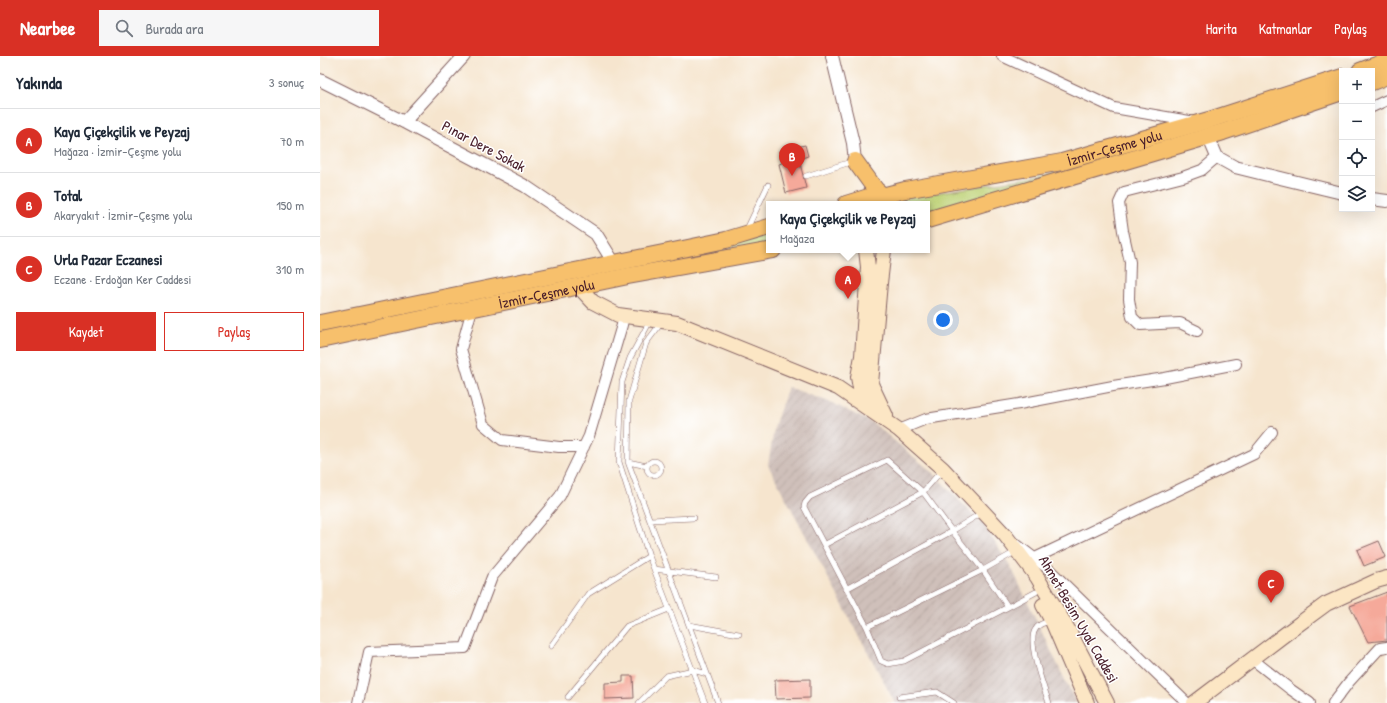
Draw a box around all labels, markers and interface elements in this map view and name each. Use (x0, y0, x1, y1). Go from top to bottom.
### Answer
search box (99, 10, 379, 46)
text: Nearbee (20, 15, 75, 41)
icon: search (113, 17, 135, 39)
text: Burada ara (145, 18, 203, 39)
text: Harita (1206, 19, 1237, 38)
text: Katmanlar (1259, 19, 1312, 38)
text: Paylaş (1334, 19, 1367, 38)
map controls (1339, 68, 1375, 212)
button: + (1339, 68, 1375, 104)
text: Yakında (16, 71, 62, 94)
text: 3 sonuç (269, 73, 304, 91)
button: − (1339, 104, 1375, 140)
street label: Pınar Dere Sokak (438, 115, 530, 177)
text: Kaya Çiçekçilik ve Peyzaj (54, 121, 190, 142)
street label: İzmir-Çeşme yolu (1064, 124, 1164, 171)
text: A (26, 132, 32, 150)
text: 70 m (280, 132, 304, 150)
button: locate (1339, 140, 1375, 176)
text: Mağaza · İzmir-Çeşme yolu (54, 142, 181, 160)
pin: B (779, 143, 805, 176)
button: layers (1339, 176, 1375, 212)
text: Total (54, 185, 82, 206)
text: B (26, 196, 32, 214)
text: 150 m (276, 196, 304, 214)
popup (766, 201, 930, 253)
text: Akaryakıt · İzmir-Çeşme yolu (54, 206, 192, 224)
text: Kaya Çiçekçilik ve Peyzaj (780, 208, 916, 229)
text: Mağaza (780, 229, 814, 247)
text: Urla Pazar Eczanesi (54, 249, 163, 270)
text: C (25, 260, 33, 278)
text: 310 m (276, 260, 304, 278)
pin: A (835, 266, 861, 299)
text: Eczane · Erdoğan Ker Caddesi (54, 270, 191, 288)
street label: İzmir-Çeşme yolu (496, 273, 596, 313)
your location (933, 310, 953, 330)
button: Kaydet (16, 312, 156, 351)
button: Paylaş (164, 312, 304, 351)
street label: Ahmet Besim Uyal Caddesi (1034, 552, 1124, 686)
pin: C (1258, 570, 1284, 603)

